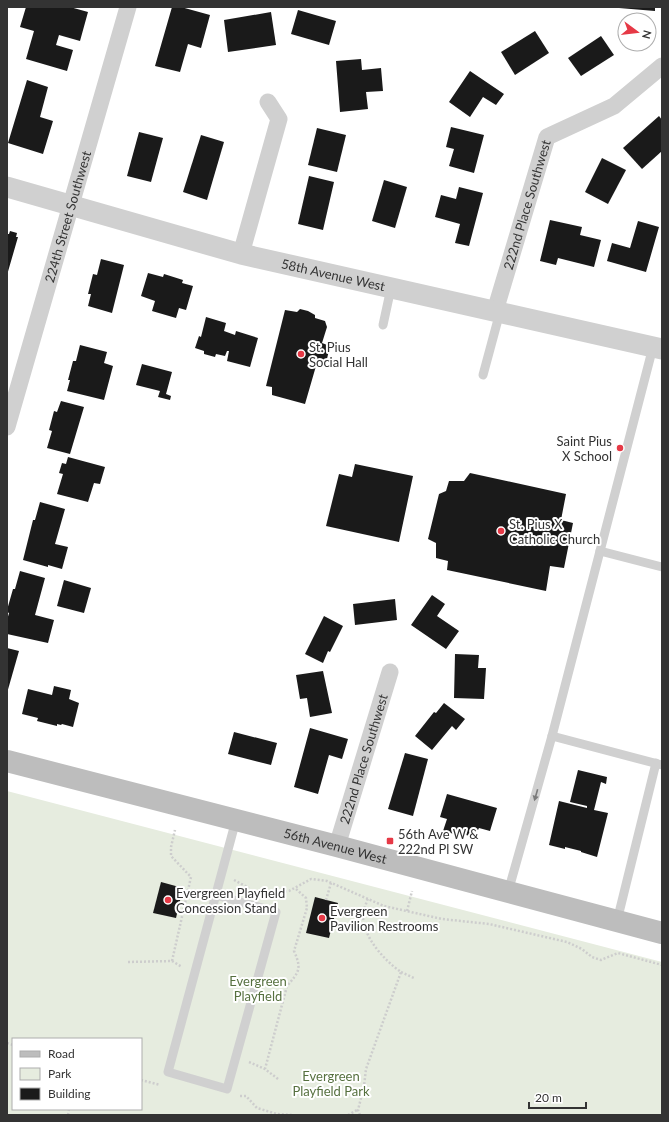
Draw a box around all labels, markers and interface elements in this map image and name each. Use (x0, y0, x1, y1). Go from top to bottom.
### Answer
north arrow (617, 12, 657, 52)
text: N (640, 29, 655, 40)
street label: 222nd Place Southwest (500, 137, 554, 272)
street label: 224th Street Southwest (41, 149, 94, 284)
street label: 58th Avenue West (280, 255, 387, 294)
place label: St. Pius Social Hall (309, 339, 368, 370)
marker: St. Pius Social Hall (296, 349, 306, 359)
place label: Saint Pius X School (557, 433, 612, 464)
marker: Saint Pius X School (615, 443, 625, 453)
place label: St. Pius X Catholic Church (509, 516, 600, 547)
marker: St. Pius X Catholic Church (496, 526, 506, 536)
street label: 222nd Place Southwest (336, 692, 391, 826)
one-way arrow (533, 789, 539, 801)
street label: 56th Avenue West (282, 825, 389, 867)
place label: 56th Ave W & 222nd Pl SW (398, 826, 479, 857)
marker: 56th Ave W & 222nd Pl SW (385, 836, 395, 846)
place label: Evergreen Playfield Concession Stand (176, 885, 285, 916)
marker: Evergreen Playfield Concession Stand (163, 895, 173, 905)
place label: Evergreen Pavilion Restrooms (330, 903, 439, 934)
marker: Evergreen Pavilion Restrooms (317, 913, 327, 923)
park label: Evergreen Playfield (229, 973, 287, 1004)
legend (12, 1038, 142, 1110)
text: Road (48, 1046, 75, 1061)
text: Park (48, 1066, 72, 1081)
park label: Evergreen Playfield Park (292, 1068, 370, 1099)
scale bar (529, 1084, 586, 1110)
text: Building (48, 1086, 91, 1101)
text: 20 m (535, 1090, 562, 1105)

